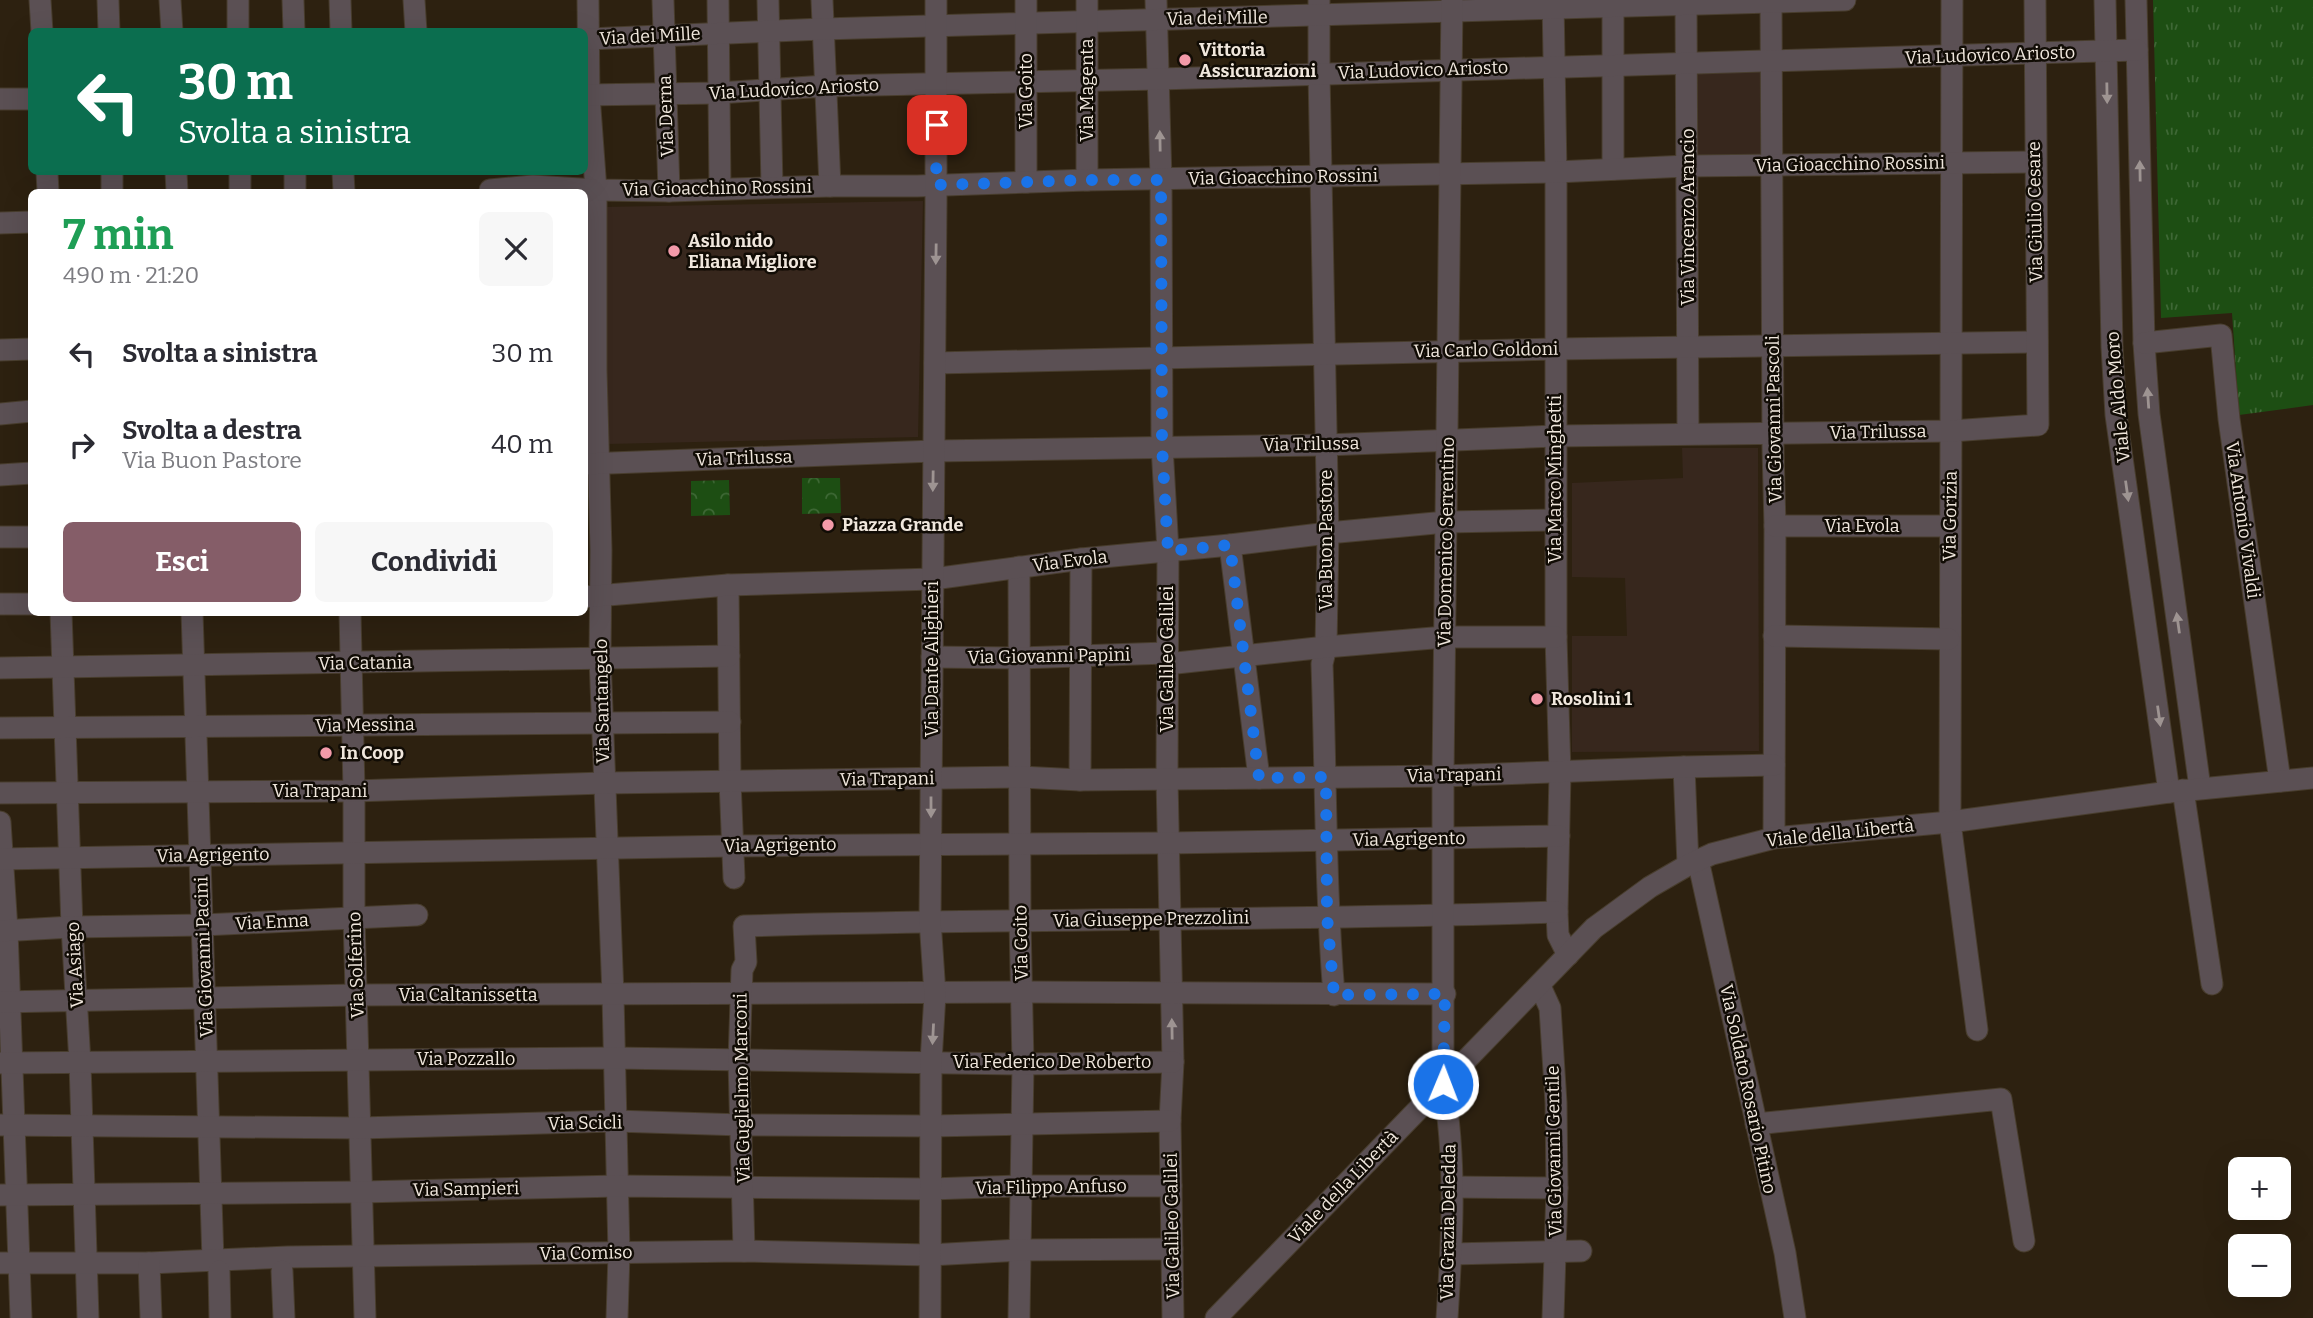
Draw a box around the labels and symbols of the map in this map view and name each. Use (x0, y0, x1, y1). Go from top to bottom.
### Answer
street label: Via dei Mille (1166, 6, 1268, 30)
street label: Via dei Mille (599, 22, 701, 50)
street label: Via Magenta (1076, 38, 1098, 142)
place label: Vittoria Assicurazioni (1199, 39, 1316, 82)
street label: Via Ludovico Ariosto (1904, 41, 2076, 69)
marker: Vittoria Assicurazioni (1177, 52, 1193, 68)
street label: Via Goito (1015, 53, 1037, 129)
street label: Via Ludovico Ariosto (1337, 56, 1509, 84)
street label: Via Ludovico Ariosto (708, 74, 880, 104)
street label: Via Derna (654, 75, 678, 157)
one-way arrow (2101, 82, 2113, 104)
pin (907, 95, 967, 155)
street label: Via Vincenzo Arancio (1677, 128, 1699, 306)
one-way arrow (1154, 129, 1166, 151)
street label: Via Giulio Cesare (2023, 141, 2047, 283)
street label: Via Gioacchino Rossini (1755, 151, 1945, 177)
one-way arrow (2134, 159, 2145, 181)
street label: Via Gioacchino Rossini (1188, 164, 1378, 190)
street label: Via Gioacchino Rossini (622, 175, 812, 201)
place label: Asilo nido Eliana Migliore (688, 230, 817, 273)
marker: Asilo nido Eliana Migliore (666, 243, 682, 259)
one-way arrow (930, 243, 942, 265)
street label: Viale Aldo Moro (2101, 331, 2135, 463)
street label: Via Giovanni Pascoli (1762, 335, 1786, 503)
street label: Via Carlo Goldoni (1414, 338, 1558, 362)
one-way arrow (2142, 387, 2153, 409)
street label: Via Marco Minghetti (1544, 395, 1566, 563)
street label: Via Trilussa (1829, 420, 1927, 444)
street label: Via Trilussa (1262, 432, 1360, 456)
street label: Via Domenico Serrentino (1433, 437, 1459, 647)
street label: Via Antonio Vivaldi (2221, 440, 2265, 600)
street label: Via Trilussa (695, 445, 793, 471)
one-way arrow (928, 470, 939, 492)
street label: Via Buon Pastore (1315, 470, 1337, 610)
street label: Via Gorizia (1938, 470, 1962, 561)
one-way arrow (2122, 480, 2133, 502)
place label: Piazza Grande (842, 514, 963, 536)
street label: Via Evola (1824, 515, 1900, 537)
marker: Piazza Grande (820, 517, 836, 533)
street label: Via Evola (1031, 545, 1109, 576)
street label: Via Dante Alighieri (921, 581, 943, 737)
street label: Via Galileo Galilei (1156, 586, 1178, 732)
one-way arrow (2172, 612, 2183, 634)
street label: Via Santangelo (590, 638, 614, 764)
street label: Via Giovanni Papini (968, 644, 1130, 668)
street label: Via Catania (318, 651, 412, 675)
place label: Rosolini 1 (1551, 688, 1632, 710)
marker: Rosolini 1 (1529, 691, 1545, 707)
one-way arrow (2153, 705, 2164, 727)
street label: Via Messina (315, 713, 415, 737)
place label: In Coop (340, 742, 404, 764)
marker: In Coop (318, 745, 334, 761)
street label: Via Trapani (1406, 763, 1502, 787)
street label: Via Trapani (839, 767, 935, 791)
street label: Via Trapani (273, 780, 367, 802)
one-way arrow (925, 796, 937, 818)
street label: Viale della Libertà (1765, 814, 1915, 852)
street label: Via Agrigento (1352, 827, 1466, 851)
street label: Via Agrigento (723, 833, 837, 857)
street label: Via Agrigento (156, 843, 270, 867)
street label: Via Giovanni Pacini (190, 876, 218, 1038)
street label: Via Goito (1009, 905, 1033, 981)
street label: Via Giuseppe Prezzolini (1053, 906, 1249, 932)
street label: Via Enna (235, 909, 310, 935)
street label: Via Solferino (343, 911, 369, 1019)
street label: Via Asiago (62, 921, 88, 1009)
street label: Via Soldato Rosario Pitino (1715, 982, 1781, 1196)
street label: Via Caltanissetta (398, 984, 538, 1006)
street label: Via Guglielmo Marconi (729, 993, 755, 1183)
one-way arrow (1166, 1018, 1178, 1040)
one-way arrow (927, 1023, 938, 1045)
position arrow (1406, 1047, 1480, 1121)
street label: Via Pozzallo (417, 1048, 515, 1070)
street label: Via Federico De Roberto (953, 1051, 1151, 1073)
street label: Via Giovanni Gentile (1542, 1065, 1566, 1237)
street label: Via Scicli (548, 1111, 622, 1135)
street label: Viale della Libertà (1283, 1126, 1403, 1248)
street label: Via Grazia Deledda (1436, 1143, 1460, 1300)
street label: Via Galileo Galilei (1160, 1153, 1184, 1299)
street label: Via Filippo Anfuso (975, 1175, 1127, 1199)
street label: Via Sampieri (412, 1177, 520, 1201)
street label: Via Comiso (539, 1241, 633, 1265)

